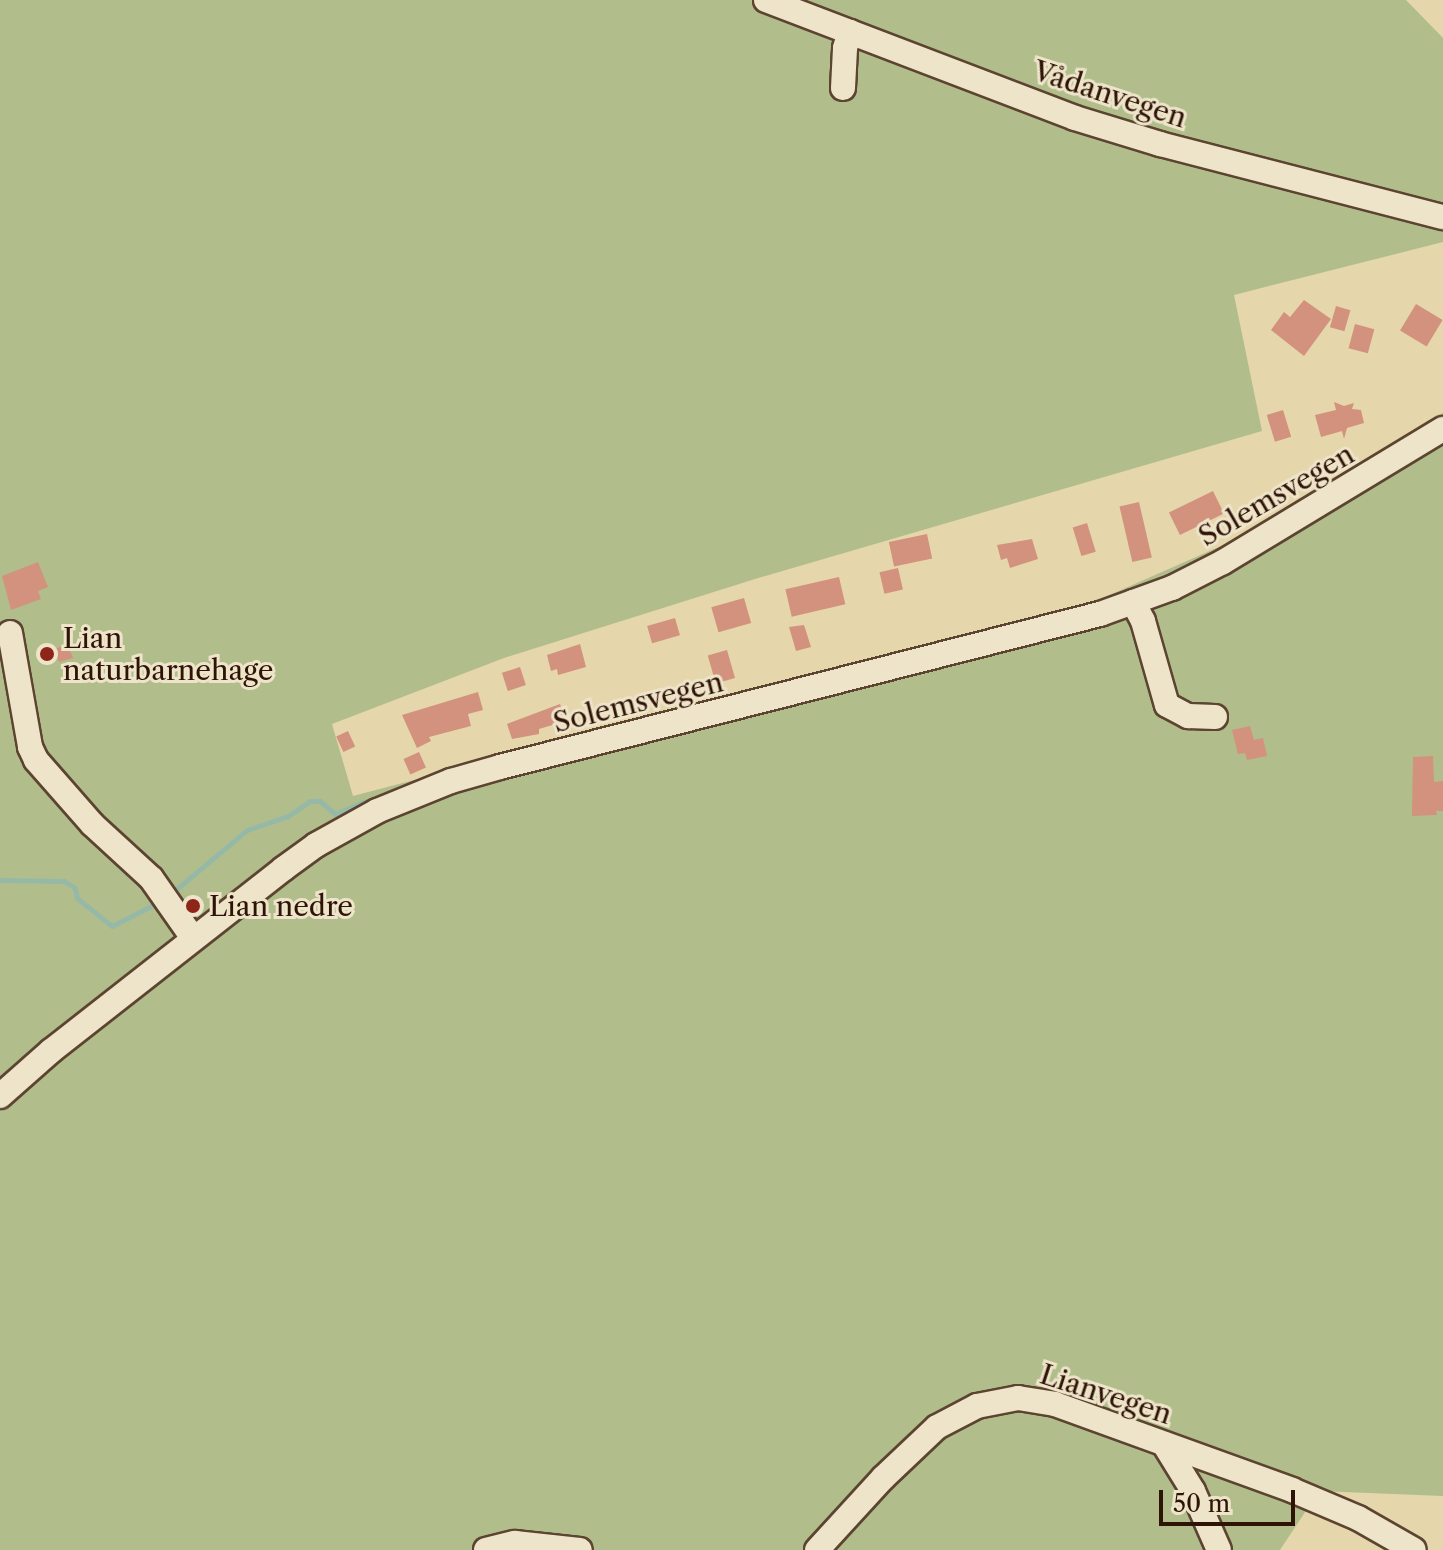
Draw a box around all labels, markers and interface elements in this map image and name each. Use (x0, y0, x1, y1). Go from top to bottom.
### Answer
street label: Vådanvegen (1029, 53, 1191, 135)
street label: Solemsvegen (1192, 437, 1360, 553)
place label: Lian naturbarnehage (63, 621, 274, 687)
marker: Lian naturbarnehage (38, 645, 56, 663)
street label: Solemsvegen (550, 665, 726, 739)
place label: Lian nedre (209, 889, 353, 923)
marker: Lian nedre (184, 897, 202, 915)
street label: Lianvegen (1036, 1357, 1176, 1431)
scale bar (1163, 1474, 1299, 1524)
text: 50 m (1173, 1489, 1230, 1518)

